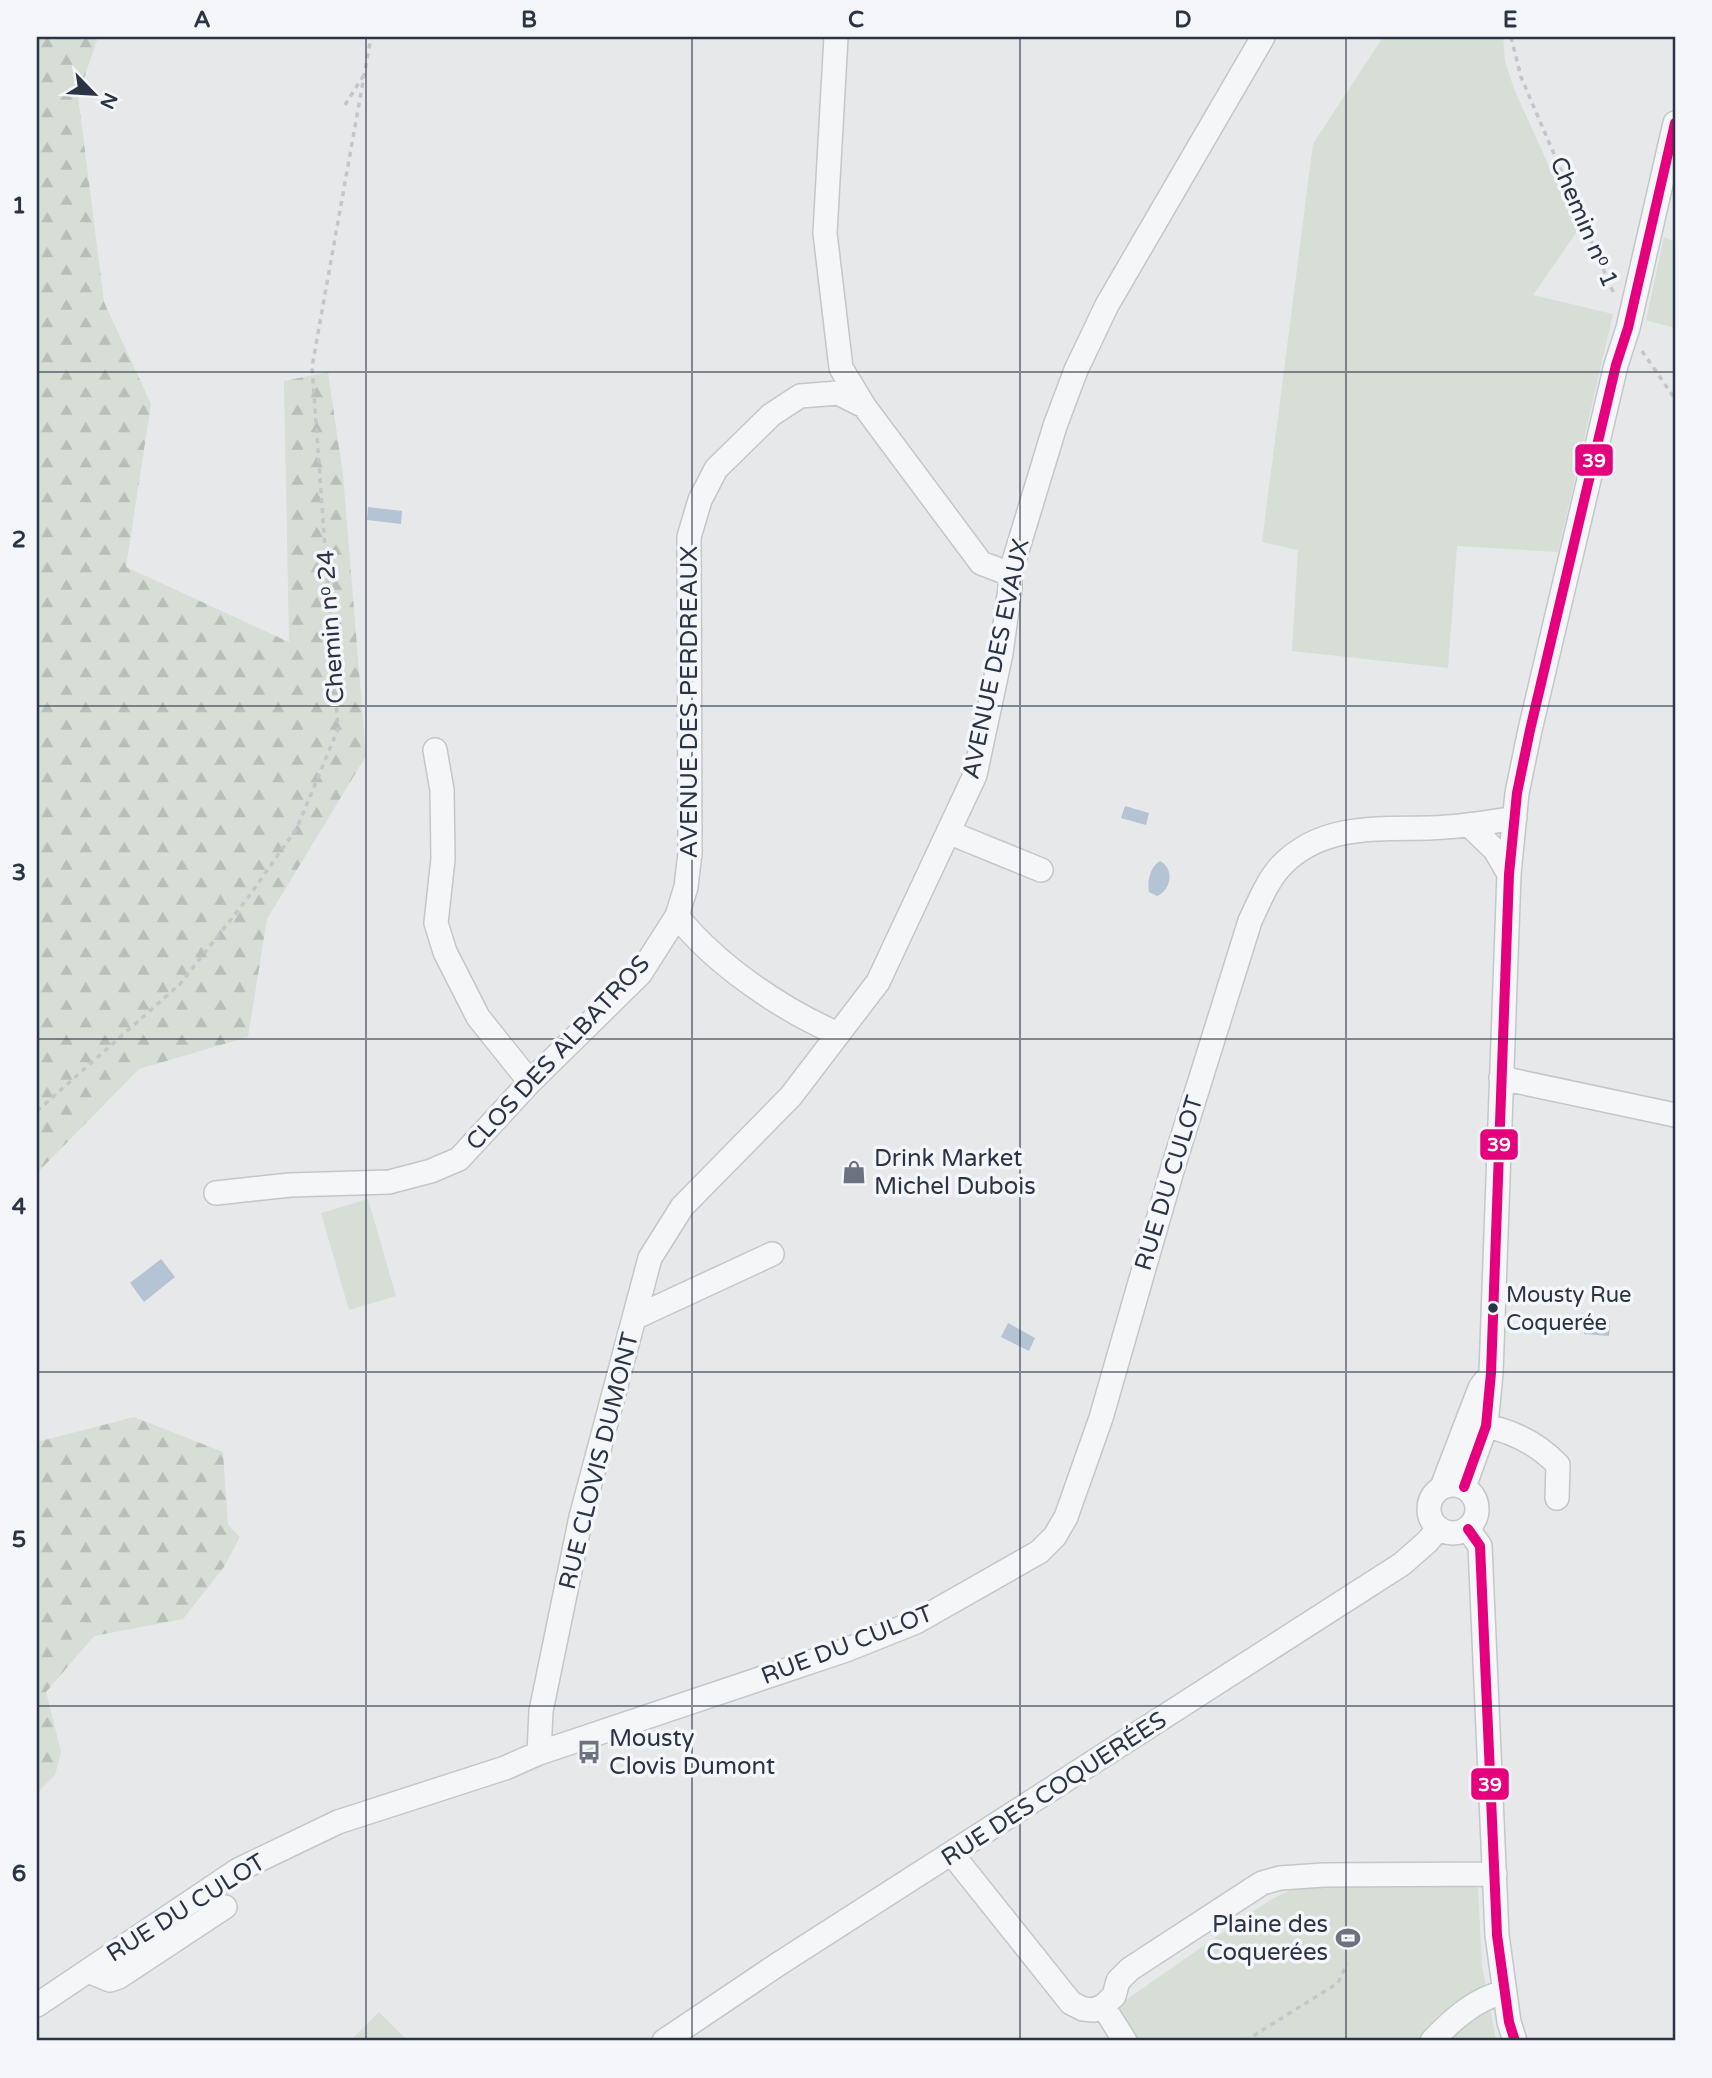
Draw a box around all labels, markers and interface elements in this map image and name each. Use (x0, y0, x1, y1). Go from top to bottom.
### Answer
text: A (193, 6, 211, 34)
text: B (521, 6, 537, 34)
text: C (848, 6, 864, 34)
text: D (1174, 6, 1192, 34)
text: E (1503, 6, 1517, 34)
north arrow (60, 60, 130, 130)
text: N (95, 89, 122, 112)
street label: Chemin nᵒ 1 (1544, 152, 1624, 292)
text: 1 (12, 192, 26, 220)
line badge: 39 (1574, 443, 1614, 477)
text: 39 (1582, 450, 1606, 472)
text: 2 (12, 526, 26, 554)
street label: AVENUE DES EVAUX (956, 536, 1036, 782)
street label: AVENUE DES PERDREAUX (675, 546, 704, 858)
street label: Chemin nᵒ 24 (311, 549, 351, 705)
text: 3 (12, 859, 26, 887)
street label: CLOS DES ALBATROS (460, 949, 656, 1157)
street label: RUE DU CULOT (1129, 1092, 1209, 1274)
line badge: 39 (1479, 1128, 1519, 1161)
text: 39 (1487, 1134, 1511, 1156)
place label: Drink Market Michel Dubois (874, 1144, 1036, 1201)
shop icon: Drink Market Michel Dubois (840, 1158, 868, 1186)
text: 4 (12, 1193, 27, 1221)
place label: Mousty Rue Coquerée (1506, 1282, 1632, 1336)
marker: Mousty Rue Coquerée (1486, 1301, 1500, 1315)
street label: RUE CLOVIS DUMONT (553, 1329, 645, 1592)
text: 5 (12, 1526, 26, 1554)
street label: RUE DU CULOT (757, 1599, 937, 1691)
street label: RUE DES COQUERÉES (936, 1705, 1172, 1873)
place label: Mousty Clovis Dumont (609, 1724, 775, 1781)
bus stop icon: Mousty Clovis Dumont (575, 1738, 603, 1766)
line badge: 39 (1470, 1767, 1510, 1801)
text: 39 (1478, 1774, 1502, 1796)
street label: RUE DU CULOT (101, 1847, 271, 1968)
text: 6 (12, 1860, 26, 1888)
place label: Plaine des Coquerées (1206, 1910, 1328, 1967)
sports icon: Plaine des Coquerées (1334, 1924, 1362, 1952)

